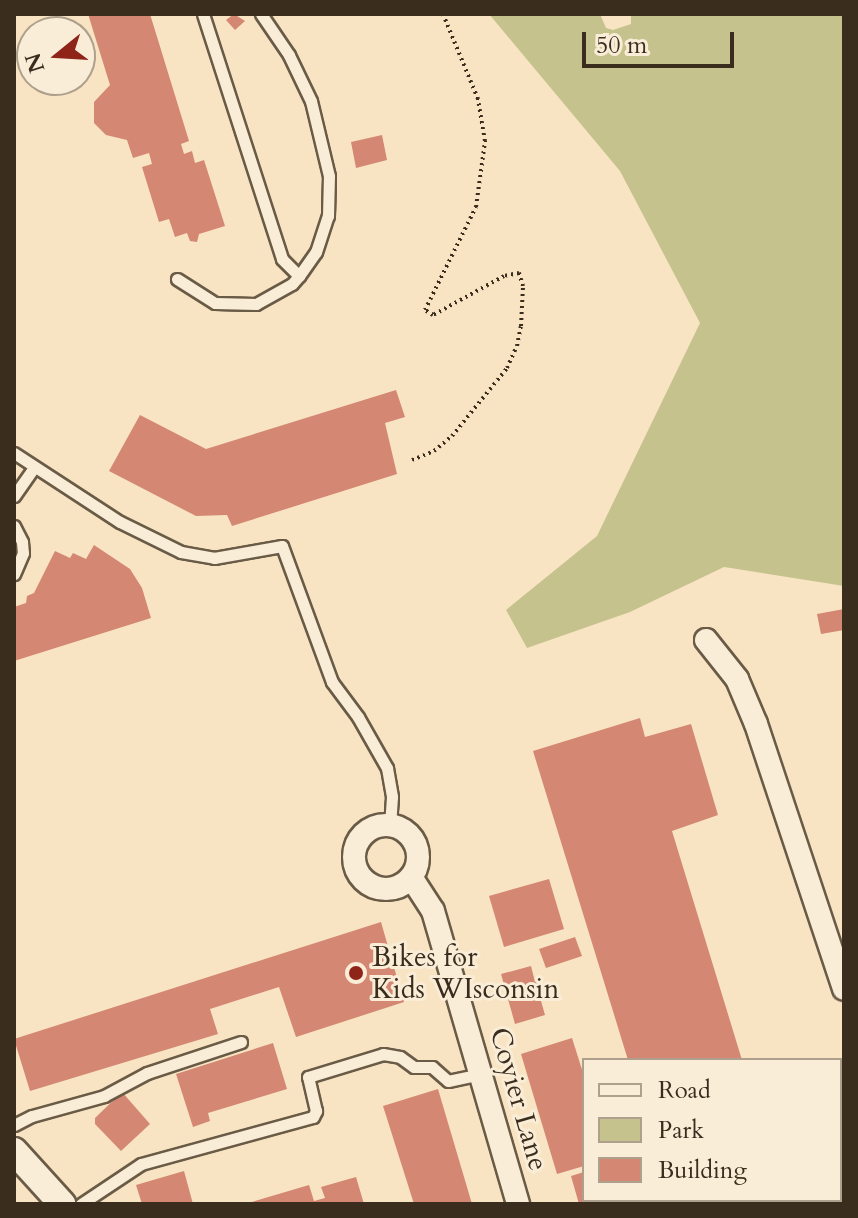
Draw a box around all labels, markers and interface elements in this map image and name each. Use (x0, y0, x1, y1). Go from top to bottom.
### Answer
north arrow (16, 16, 96, 96)
scale bar (586, 16, 738, 66)
text: 50 m (596, 29, 647, 62)
text: N (18, 49, 52, 77)
place label: Bikes for Kids WIsconsin (372, 940, 559, 1006)
marker: Bikes for Kids WIsconsin (347, 964, 365, 982)
street label: Coyier Lane (483, 1024, 555, 1174)
legend (582, 1058, 842, 1202)
text: Road (658, 1074, 711, 1107)
text: Park (658, 1114, 704, 1147)
text: Building (658, 1154, 747, 1187)

